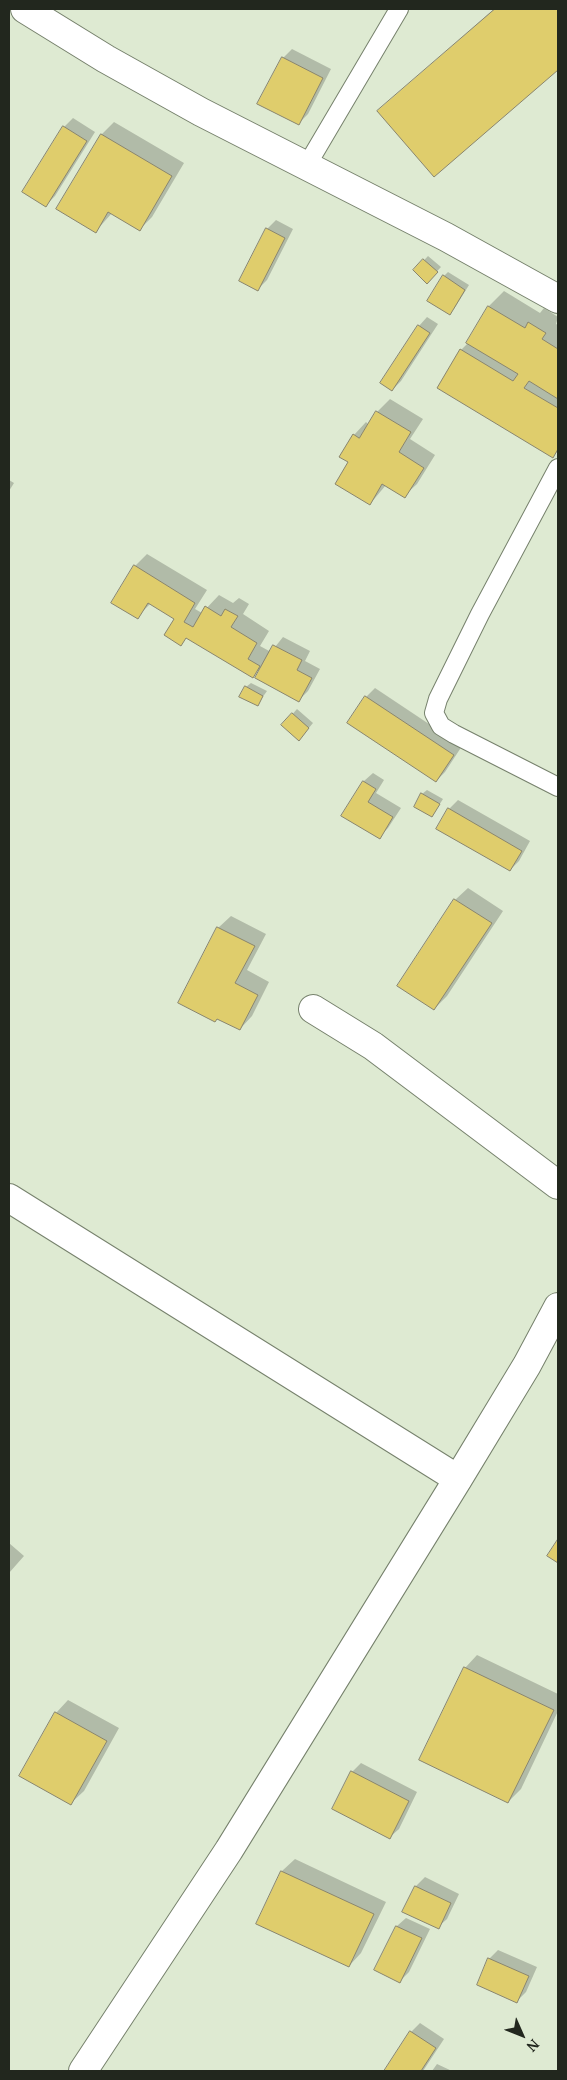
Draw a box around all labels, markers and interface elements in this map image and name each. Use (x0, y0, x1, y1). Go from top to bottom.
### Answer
north arrow (497, 2010, 547, 2060)
text: N (523, 2035, 544, 2056)

